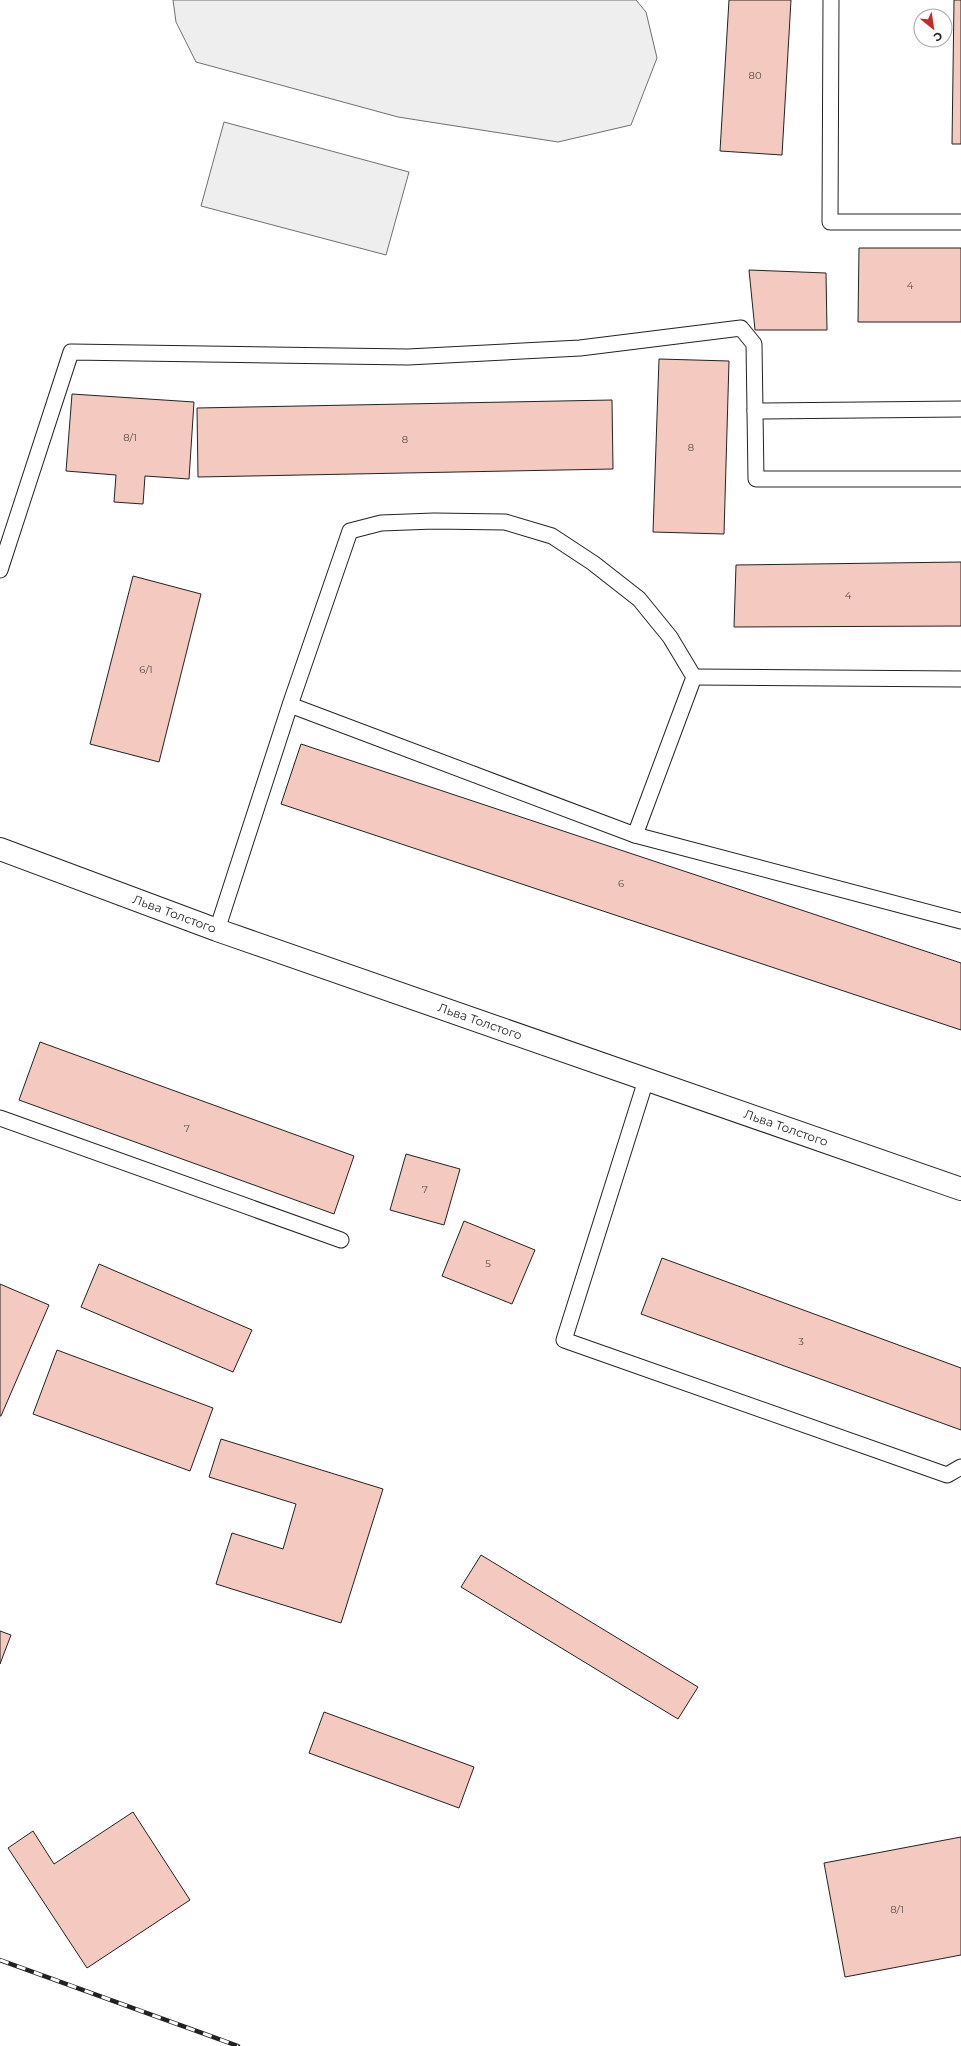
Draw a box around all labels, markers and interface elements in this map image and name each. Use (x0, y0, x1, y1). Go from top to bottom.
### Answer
north arrow (913, 8, 953, 48)
text: С (931, 29, 945, 45)
house number: 80 (749, 69, 762, 82)
house number: 4 (907, 279, 914, 292)
house number: 8/1 (123, 431, 137, 444)
house number: 8 (402, 433, 408, 446)
house number: 8 (688, 441, 694, 454)
house number: 4 (845, 589, 852, 602)
house number: 6/1 (139, 663, 153, 676)
house number: 6 (618, 877, 624, 890)
street label: Льва Толстого (131, 891, 219, 936)
street label: Льва Толстого (436, 1000, 524, 1043)
street label: Льва Толстого (742, 1106, 830, 1149)
house number: 7 (184, 1122, 190, 1135)
house number: 7 (422, 1183, 428, 1196)
house number: 5 (485, 1257, 491, 1270)
house number: 3 (798, 1335, 804, 1348)
house number: 8/1 (890, 1903, 904, 1916)

